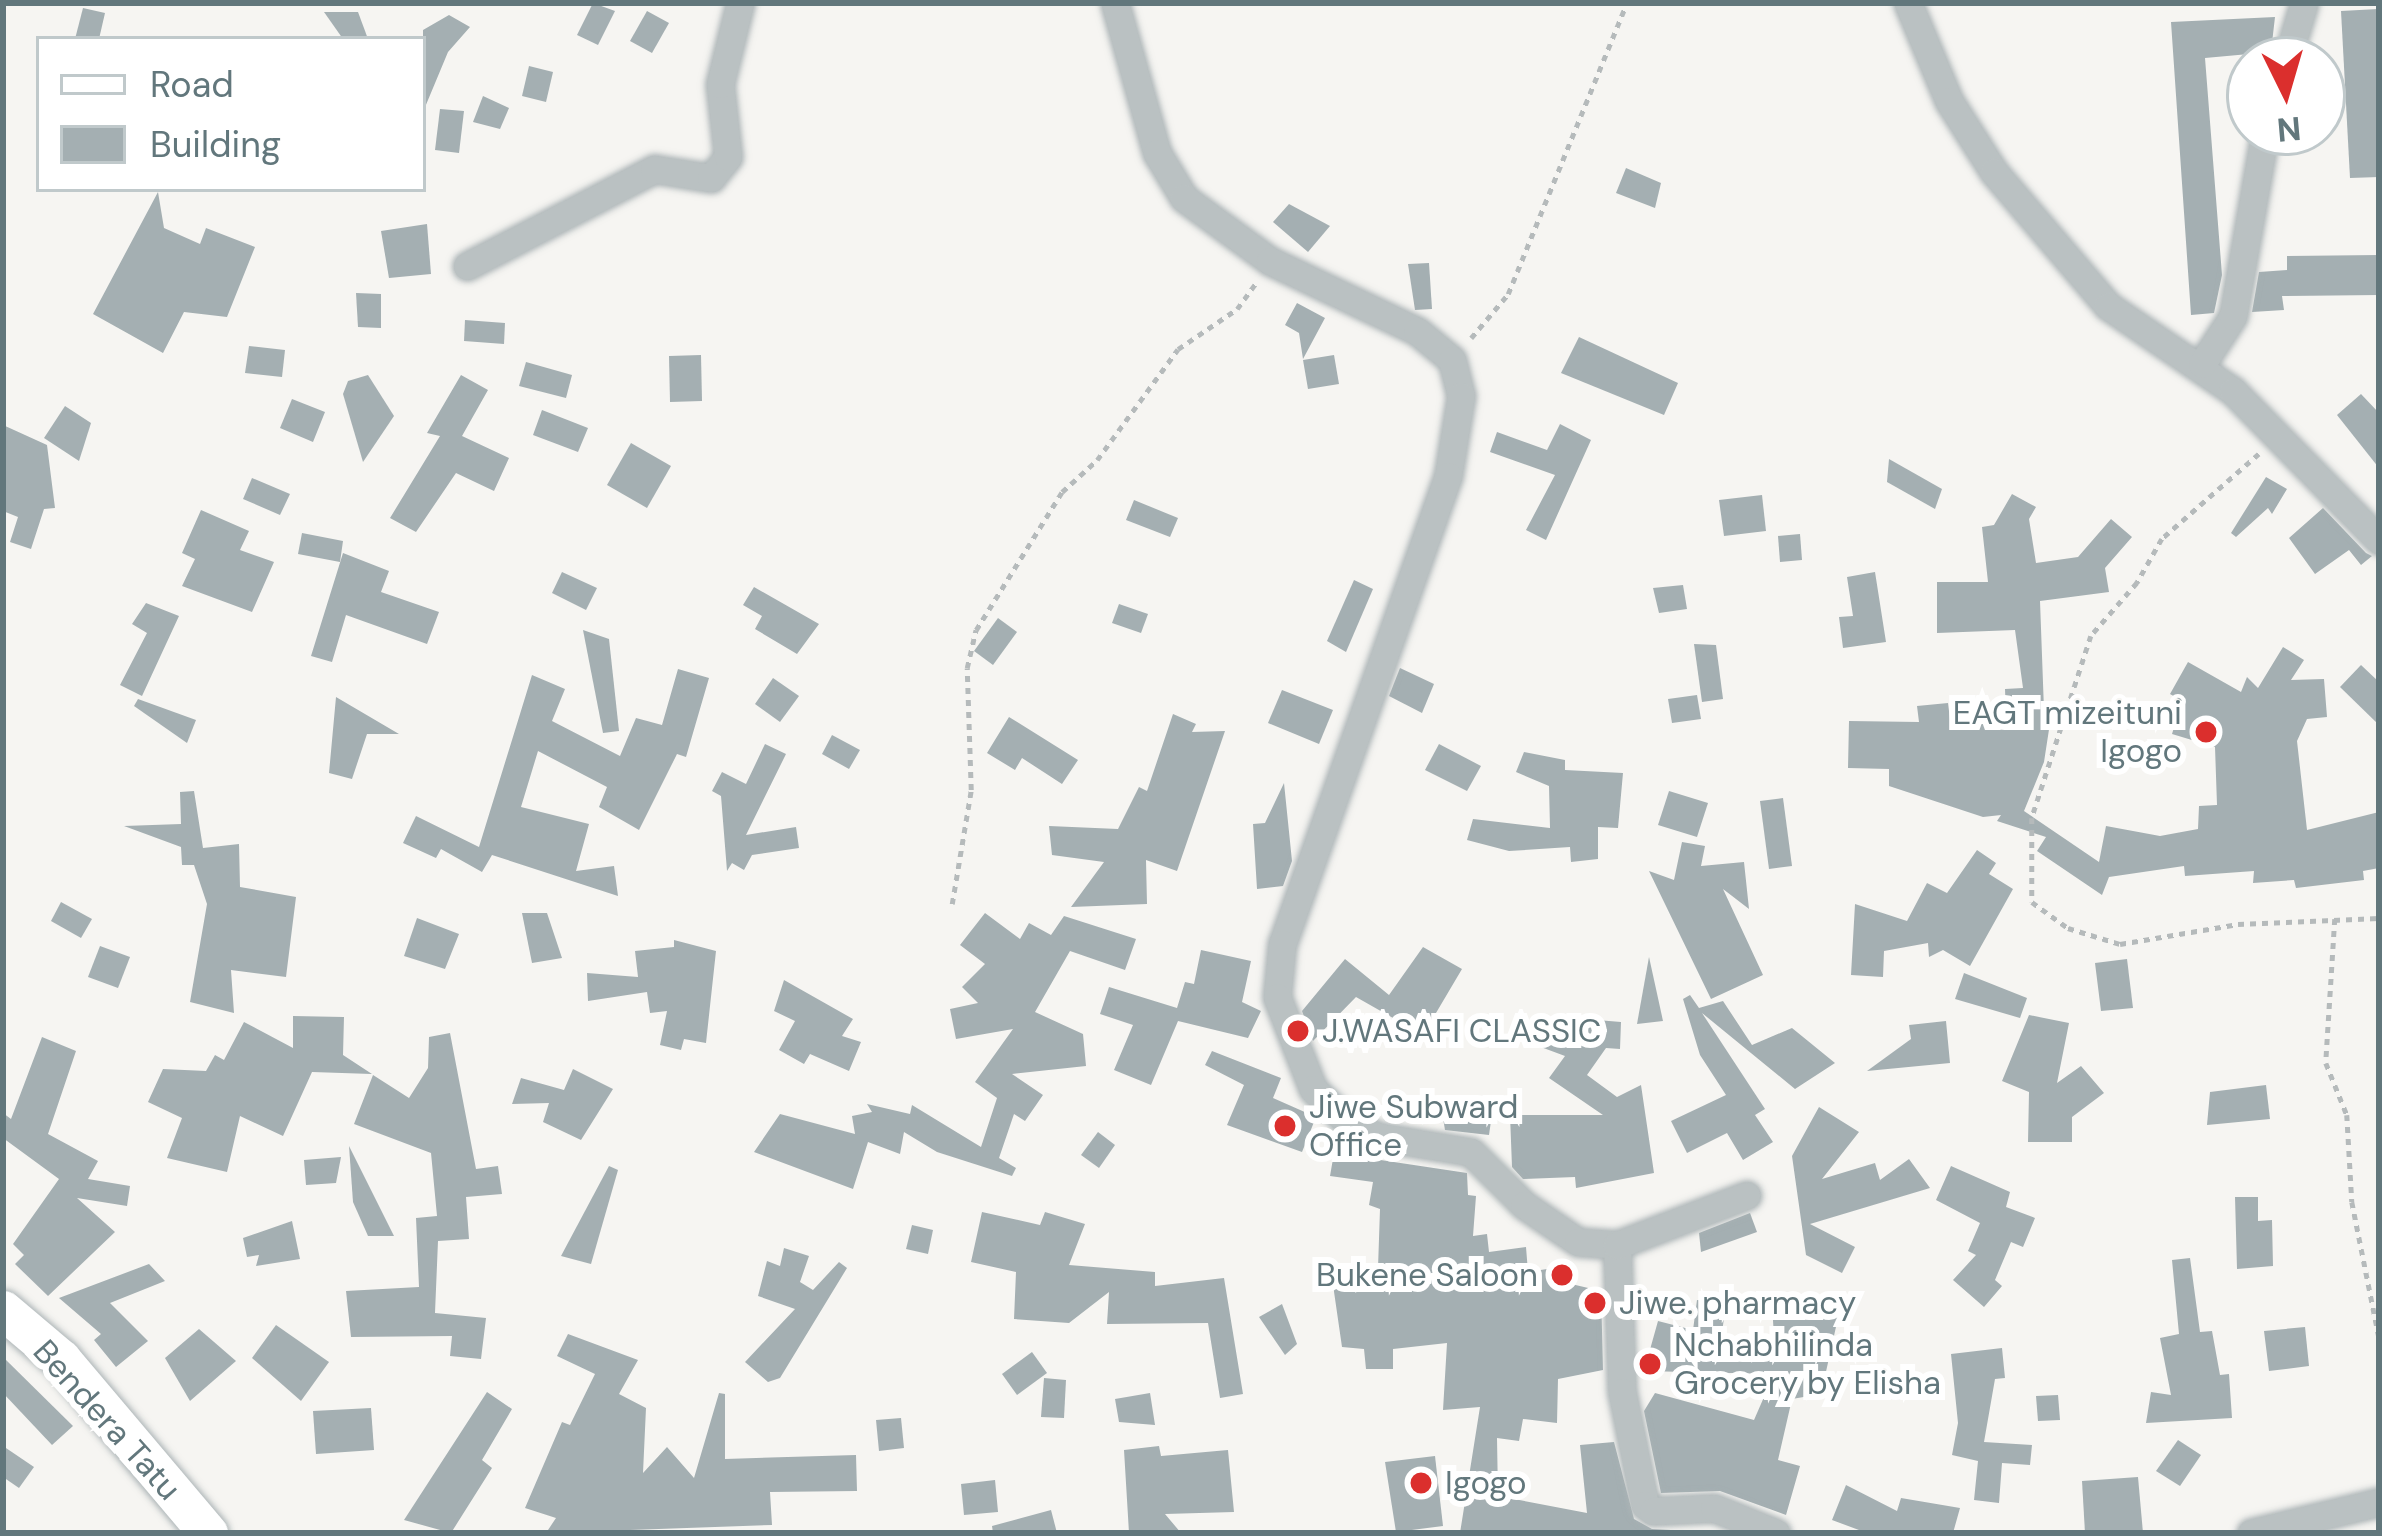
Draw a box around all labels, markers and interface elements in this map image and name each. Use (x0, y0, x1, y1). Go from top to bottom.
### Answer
legend (36, 36, 426, 192)
north arrow (2226, 36, 2346, 156)
text: Road (150, 61, 234, 108)
text: N (2275, 107, 2303, 152)
text: Building (150, 121, 281, 168)
place label: EAGT mizeituni Igogo (1953, 693, 2182, 771)
marker: EAGT mizeituni Igogo (2193, 719, 2219, 745)
place label: J.WASAFI CLASSIC (1322, 1011, 1601, 1051)
marker: J.WASAFI CLASSIC (1285, 1018, 1311, 1044)
place label: Jiwe Subward Office (1309, 1087, 1518, 1165)
marker: Jiwe Subward Office (1272, 1113, 1298, 1139)
place label: Bukene Saloon (1316, 1255, 1538, 1295)
marker: Bukene Saloon (1549, 1262, 1575, 1288)
place label: Jiwe. pharmacy (1619, 1283, 1856, 1323)
marker: Jiwe. pharmacy (1582, 1290, 1608, 1316)
place label: Nchabhilinda Grocery by Elisha (1674, 1325, 1941, 1403)
street label: Bendera Tatu (25, 1332, 189, 1508)
marker: Nchabhilinda Grocery by Elisha (1637, 1351, 1663, 1377)
place label: Igogo (1445, 1463, 1527, 1503)
marker: Igogo (1408, 1470, 1434, 1496)

